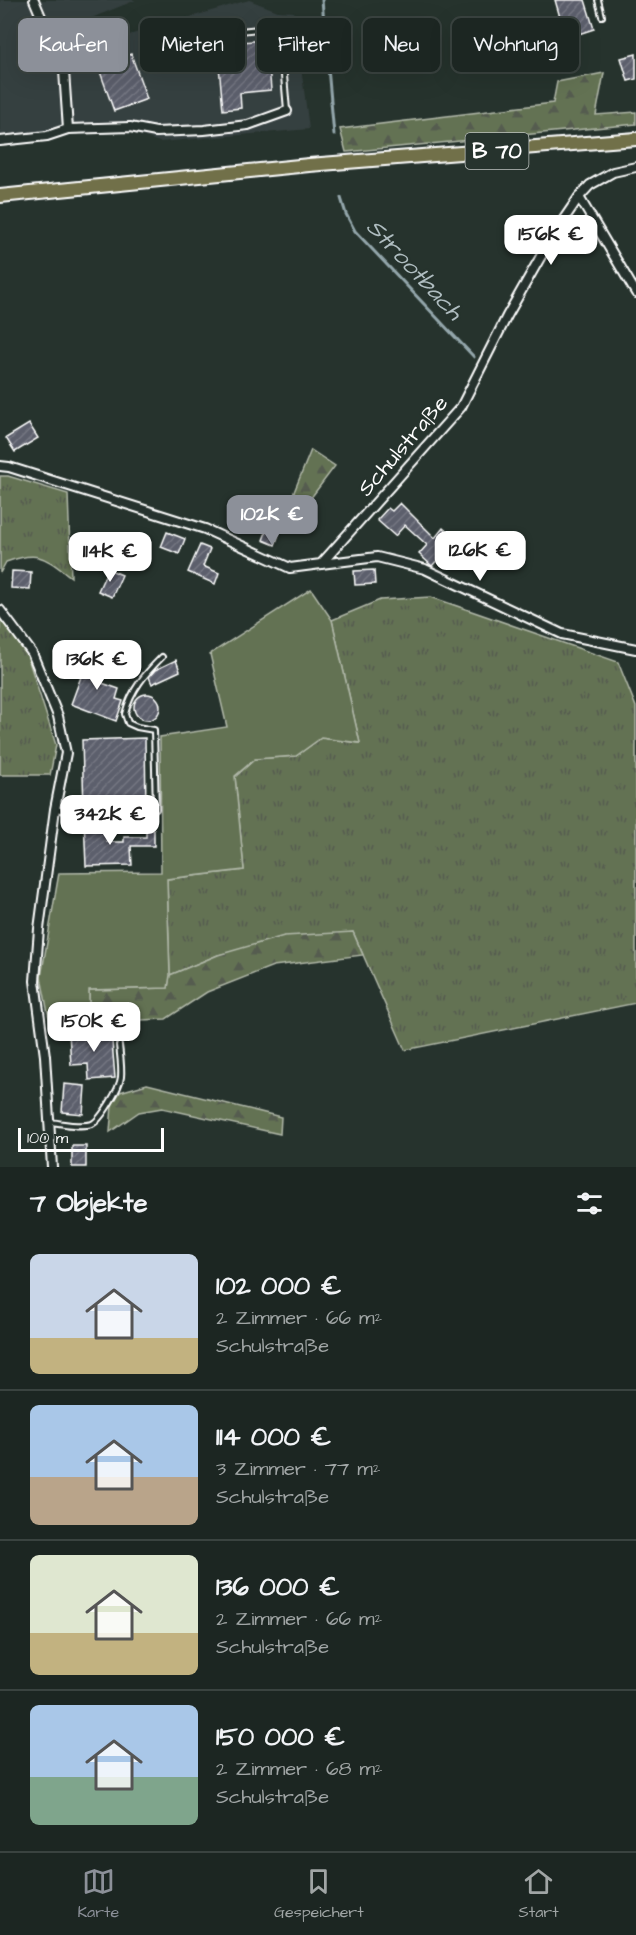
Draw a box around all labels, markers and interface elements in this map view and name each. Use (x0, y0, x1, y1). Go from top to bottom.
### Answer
chip: Kaufen (18, 18, 128, 72)
chip: Mieten (140, 18, 245, 72)
chip: Filter (257, 18, 351, 72)
chip: Neu (363, 18, 440, 72)
chip: Wohnung (452, 18, 579, 72)
road number: B 70 (466, 133, 528, 169)
water label: Strootbach (358, 211, 471, 329)
pin: 156K € (502, 215, 600, 266)
text: 156K € (518, 220, 584, 248)
street label: Schulstraße (351, 389, 456, 503)
pin: 102K € (223, 495, 321, 546)
text: 102K € (241, 500, 303, 528)
pin: 126K € (431, 531, 529, 582)
pin: 114K € (61, 532, 159, 583)
text: 126K € (449, 536, 511, 564)
text: 114K € (83, 537, 137, 565)
pin: 136K € (48, 640, 146, 691)
text: 136K € (66, 645, 128, 673)
pin: 342K € (61, 795, 159, 846)
text: 342K € (74, 800, 146, 828)
pin: 150K € (45, 1002, 143, 1053)
text: 150K € (61, 1007, 127, 1035)
scale bar (18, 1125, 164, 1152)
text: 100 m (27, 1127, 68, 1149)
text: 7 Objekte (30, 1185, 148, 1221)
icon: filters (573, 1187, 606, 1220)
text: 102 000 € (216, 1268, 341, 1304)
icon: home (78, 1278, 150, 1350)
text: 2 Zimmer · 66 m² (216, 1304, 382, 1332)
text: Schulstraße (216, 1332, 329, 1360)
text: 114 000 € (216, 1419, 331, 1455)
icon: home (78, 1429, 150, 1501)
text: 3 Zimmer · 77 m² (216, 1455, 380, 1483)
text: Schulstraße (216, 1483, 329, 1511)
text: 136 000 € (216, 1569, 340, 1605)
icon: home (78, 1579, 150, 1651)
text: 2 Zimmer · 66 m² (216, 1605, 382, 1633)
text: Schulstraße (216, 1633, 329, 1661)
text: 150 000 € (216, 1719, 345, 1755)
icon: home (78, 1729, 150, 1801)
text: 2 Zimmer · 68 m² (216, 1755, 383, 1783)
text: Schulstraße (216, 1783, 329, 1811)
tab: Karte (77, 1865, 119, 1923)
tab: Gespeichert (274, 1865, 364, 1923)
tab: Start (518, 1865, 559, 1923)

